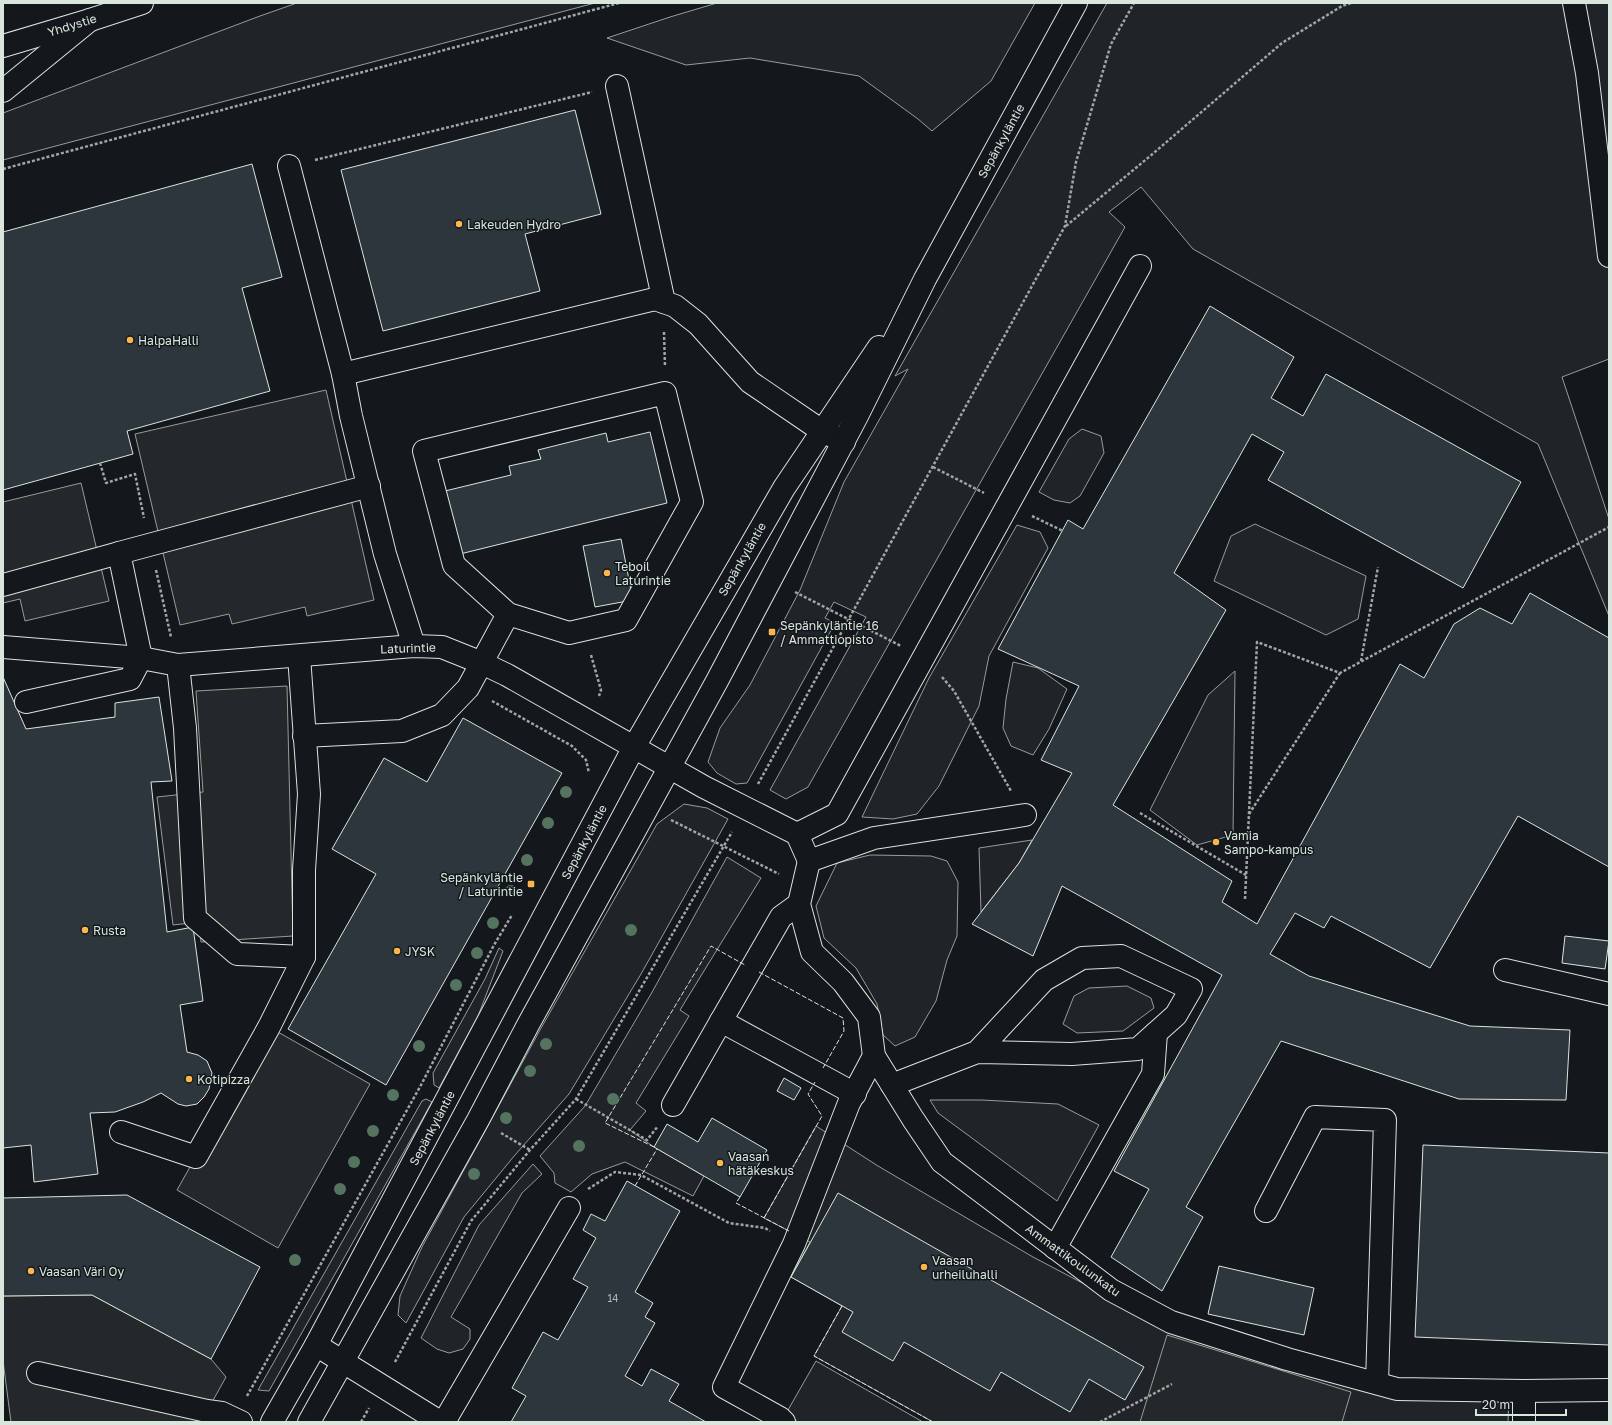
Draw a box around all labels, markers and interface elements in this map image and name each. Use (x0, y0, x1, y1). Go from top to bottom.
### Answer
street label: Yhdystie (46, 10, 98, 40)
street label: Sepänkyläntie (974, 101, 1028, 181)
place label: Lakeuden Hydro (467, 217, 561, 232)
marker: Lakeuden Hydro (454, 219, 464, 229)
place label: HalpaHalli (138, 333, 199, 348)
marker: HalpaHalli (125, 335, 135, 345)
street label: Sepänkyläntie (715, 519, 769, 599)
place label: Teboil Laturintie (615, 559, 671, 588)
marker: Teboil Laturintie (602, 568, 612, 578)
place label: Sepänkyläntie 16 / Ammattiopisto (780, 618, 879, 647)
marker: Sepänkyläntie 16 / Ammattiopisto (767, 627, 777, 637)
street label: Laturintie (380, 640, 436, 656)
street label: Sepänkyläntie (558, 802, 610, 882)
place label: Vamia Sampo-kampus (1224, 828, 1313, 857)
marker: Vamia Sampo-kampus (1211, 837, 1221, 847)
place label: Sepänkyläntie / Laturintie (440, 870, 523, 899)
marker: Sepänkyläntie / Laturintie (526, 879, 536, 889)
place label: Rusta (93, 923, 126, 938)
marker: Rusta (80, 925, 90, 935)
place label: JYSK (405, 944, 435, 959)
marker: JYSK (392, 946, 402, 956)
place label: Kotipizza (197, 1072, 250, 1087)
marker: Kotipizza (184, 1074, 194, 1084)
street label: Sepänkyläntie (406, 1088, 458, 1168)
place label: Vaasan hätäkeskus (728, 1149, 794, 1178)
marker: Vaasan hätäkeskus (715, 1158, 725, 1168)
street label: Ammattikoulunkatu (1023, 1221, 1123, 1299)
place label: Vaasan urheiluhalli (932, 1253, 998, 1282)
marker: Vaasan urheiluhalli (919, 1262, 929, 1272)
place label: Vaasan Väri Oy (39, 1264, 124, 1279)
marker: Vaasan Väri Oy (26, 1266, 36, 1276)
house number: 14 (608, 1292, 618, 1304)
scale bar (1476, 1391, 1566, 1417)
text: 20 m (1482, 1397, 1510, 1412)

